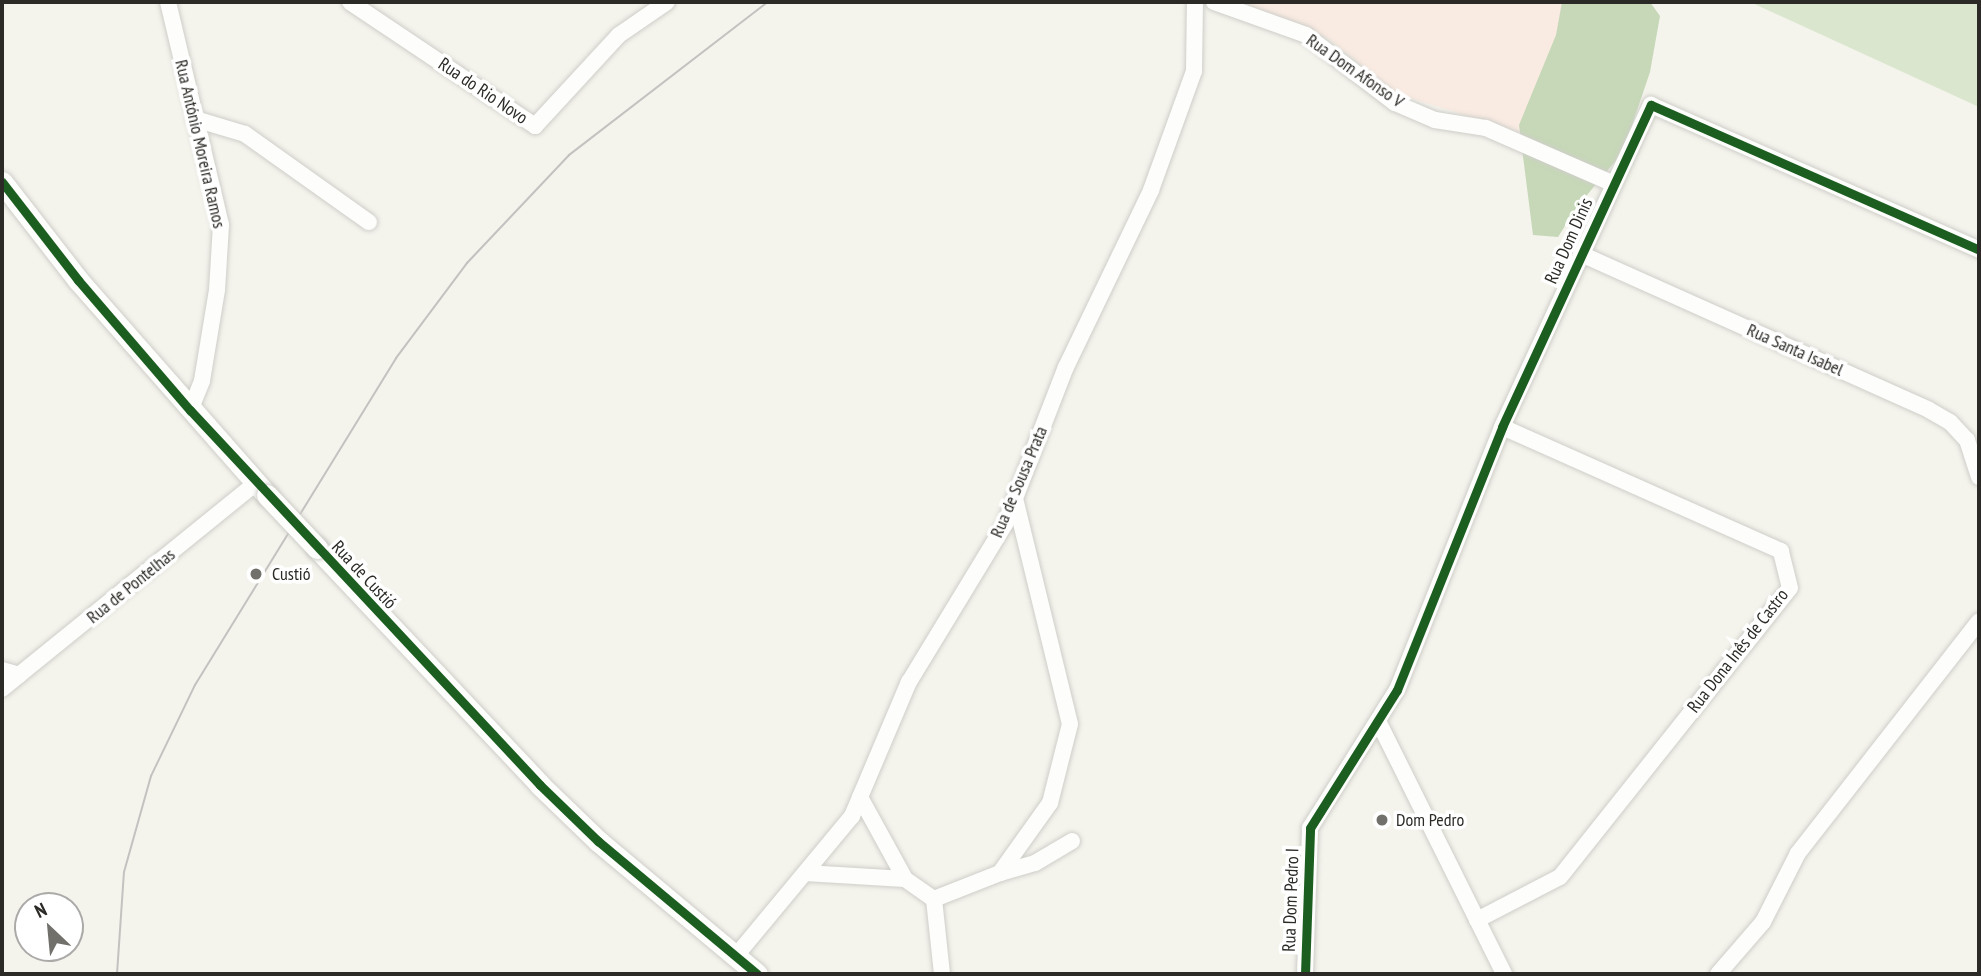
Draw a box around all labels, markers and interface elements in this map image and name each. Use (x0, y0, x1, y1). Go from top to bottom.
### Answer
street label: Rua Dom Afonso V (1302, 29, 1408, 113)
street label: Rua do Rio Novo (434, 53, 532, 129)
street label: Rua António Moreira Ramos (170, 57, 230, 231)
street label: Rua Dom Dinis (1541, 195, 1597, 287)
street label: Rua Santa Isabel (1743, 319, 1847, 381)
street label: Rua de Sousa Prata (986, 423, 1052, 541)
street label: Rua de Custió (327, 537, 401, 613)
street label: Rua de Pontelhas (82, 544, 180, 628)
place label: Custió (272, 563, 311, 585)
marker: Custió (246, 564, 266, 584)
street label: Rua Dona Inês de Castro (1683, 585, 1793, 717)
place label: Dom Pedro (1396, 809, 1464, 831)
marker: Dom Pedro (1374, 812, 1390, 828)
street label: Rua Dom Pedro I (1278, 848, 1304, 952)
north arrow (14, 892, 84, 962)
text: N (31, 897, 51, 923)

